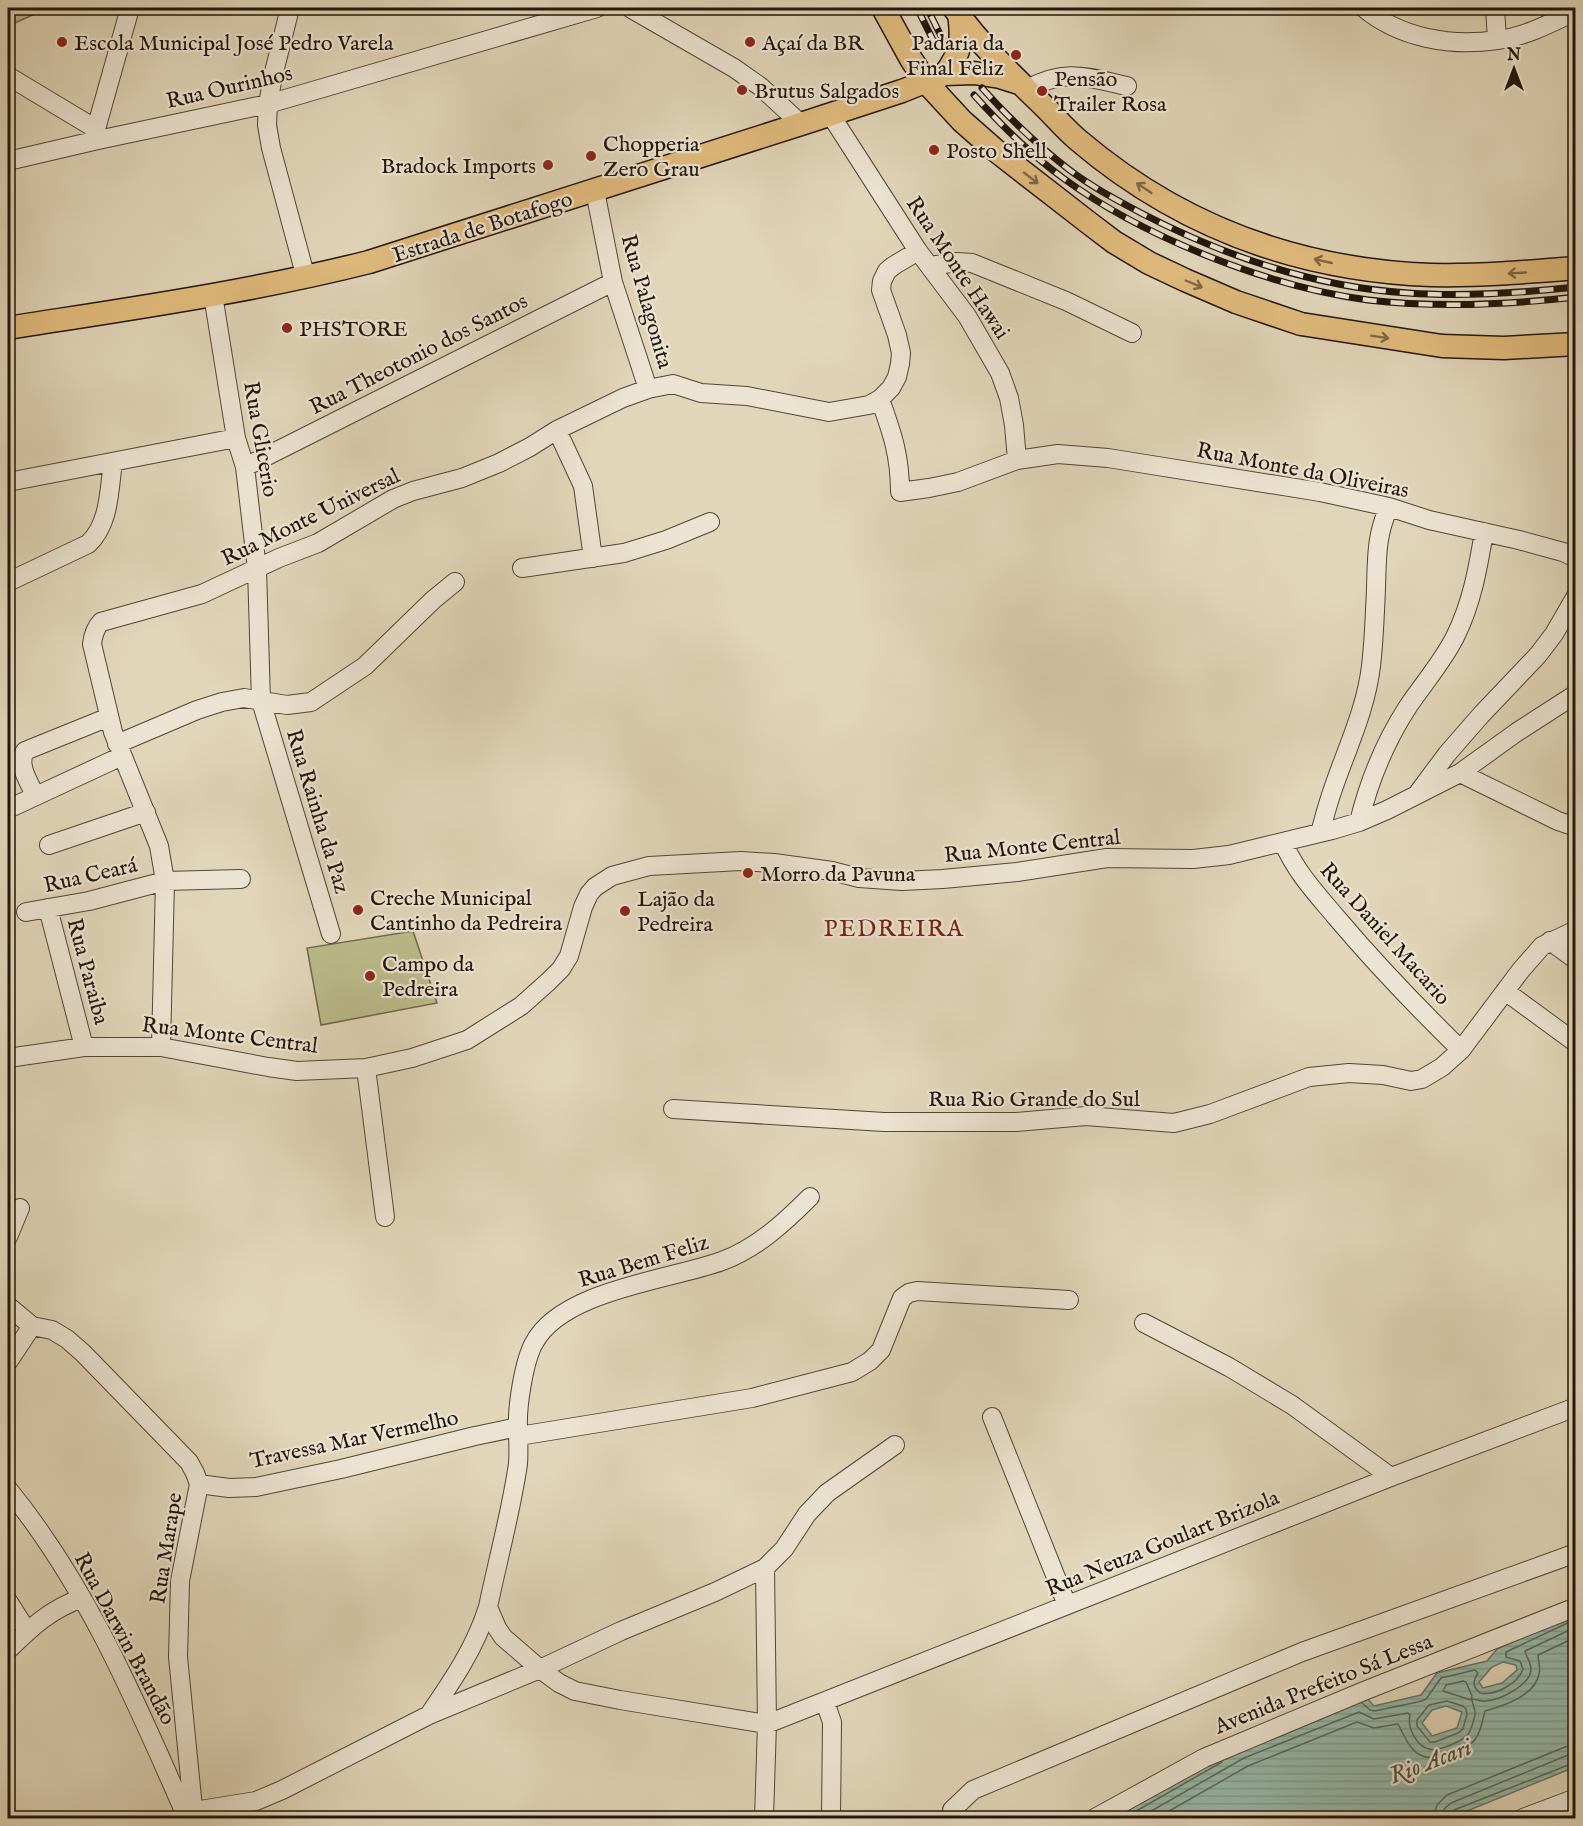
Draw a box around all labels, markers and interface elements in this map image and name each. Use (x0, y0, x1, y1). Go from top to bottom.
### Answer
place label: Escola Municipal José Pedro Varela (74, 30, 394, 58)
place label: Açaí da BR (761, 30, 865, 58)
place label: Padaria da Final Feliz (906, 30, 1004, 83)
marker: Escola Municipal José Pedro Varela (55, 35, 69, 49)
marker: Açaí da BR (743, 35, 757, 49)
north arrow (1484, 39, 1544, 99)
text: N (1506, 46, 1521, 66)
marker: Padaria da Final Feliz (1009, 48, 1023, 62)
street label: Rua Ourinhos (164, 60, 295, 116)
place label: Pensão Trailer Rosa (1054, 66, 1167, 119)
place label: Brutus Salgados (754, 78, 899, 106)
marker: Brutus Salgados (735, 83, 749, 97)
marker: Pensão Trailer Rosa (1035, 84, 1049, 98)
place label: Chopperia Zero Grau (603, 131, 700, 184)
place label: Posto Shell (946, 138, 1047, 166)
marker: Posto Shell (927, 143, 941, 157)
marker: Chopperia Zero Grau (584, 149, 598, 163)
place label: Bradock Imports (381, 153, 536, 181)
marker: Bradock Imports (541, 158, 555, 172)
one-way arrow (1023, 172, 1039, 185)
one-way arrow (1136, 182, 1153, 194)
street label: Estrada de Botafogo (389, 186, 576, 270)
street label: Rua Monte Hawai (899, 191, 1016, 345)
street label: Rua Palagonita (614, 231, 679, 372)
one-way arrow (1314, 255, 1333, 267)
one-way arrow (1508, 267, 1528, 278)
one-way arrow (1184, 279, 1202, 290)
street label: Rua Theotonio dos Santos (305, 288, 533, 422)
place label: PHSTORE (299, 316, 408, 344)
marker: PHSTORE (280, 321, 294, 335)
one-way arrow (1370, 332, 1390, 343)
street label: Rua Glicerio (236, 379, 284, 499)
street label: Rua Monte da Oliveiras (1194, 437, 1411, 505)
street label: Rua Monte Universal (217, 462, 405, 573)
street label: Rua Rainha da Paz (279, 726, 355, 897)
street label: Rua Monte Central (943, 824, 1122, 870)
street label: Rua Ceará (41, 851, 140, 900)
street label: Rua Daniel Macario (1313, 857, 1456, 1012)
place label: Morro da Pavuna (760, 861, 916, 889)
marker: Morro da Pavuna (741, 866, 755, 880)
place label: Creche Municipal Cantinho da Pedreira (370, 885, 563, 938)
place label: Lajão da Pedreira (637, 886, 715, 939)
marker: Creche Municipal Cantinho da Pedreira (351, 903, 365, 917)
marker: Lajão da Pedreira (618, 904, 632, 918)
district label: PEDREIRA (824, 914, 964, 945)
street label: Rua Paraiba (59, 915, 115, 1028)
place label: Campo da Pedreira (382, 951, 475, 1004)
marker: Campo da Pedreira (363, 969, 377, 983)
street label: Rua Monte Central (140, 1011, 319, 1061)
street label: Rua Rio Grande do Sul (928, 1086, 1140, 1114)
street label: Rua Bem Feliz (575, 1229, 712, 1295)
street label: Travessa Mar Vermelho (248, 1404, 461, 1476)
street label: Rua Neuza Goulart Brizola (1042, 1484, 1284, 1604)
street label: Rua Marape (144, 1491, 190, 1606)
street label: Rua Darwin Brandão (67, 1548, 182, 1730)
street label: Avenida Prefeito Sá Lessa (1210, 1628, 1437, 1742)
water label: Rio Acari (1385, 1732, 1478, 1792)

